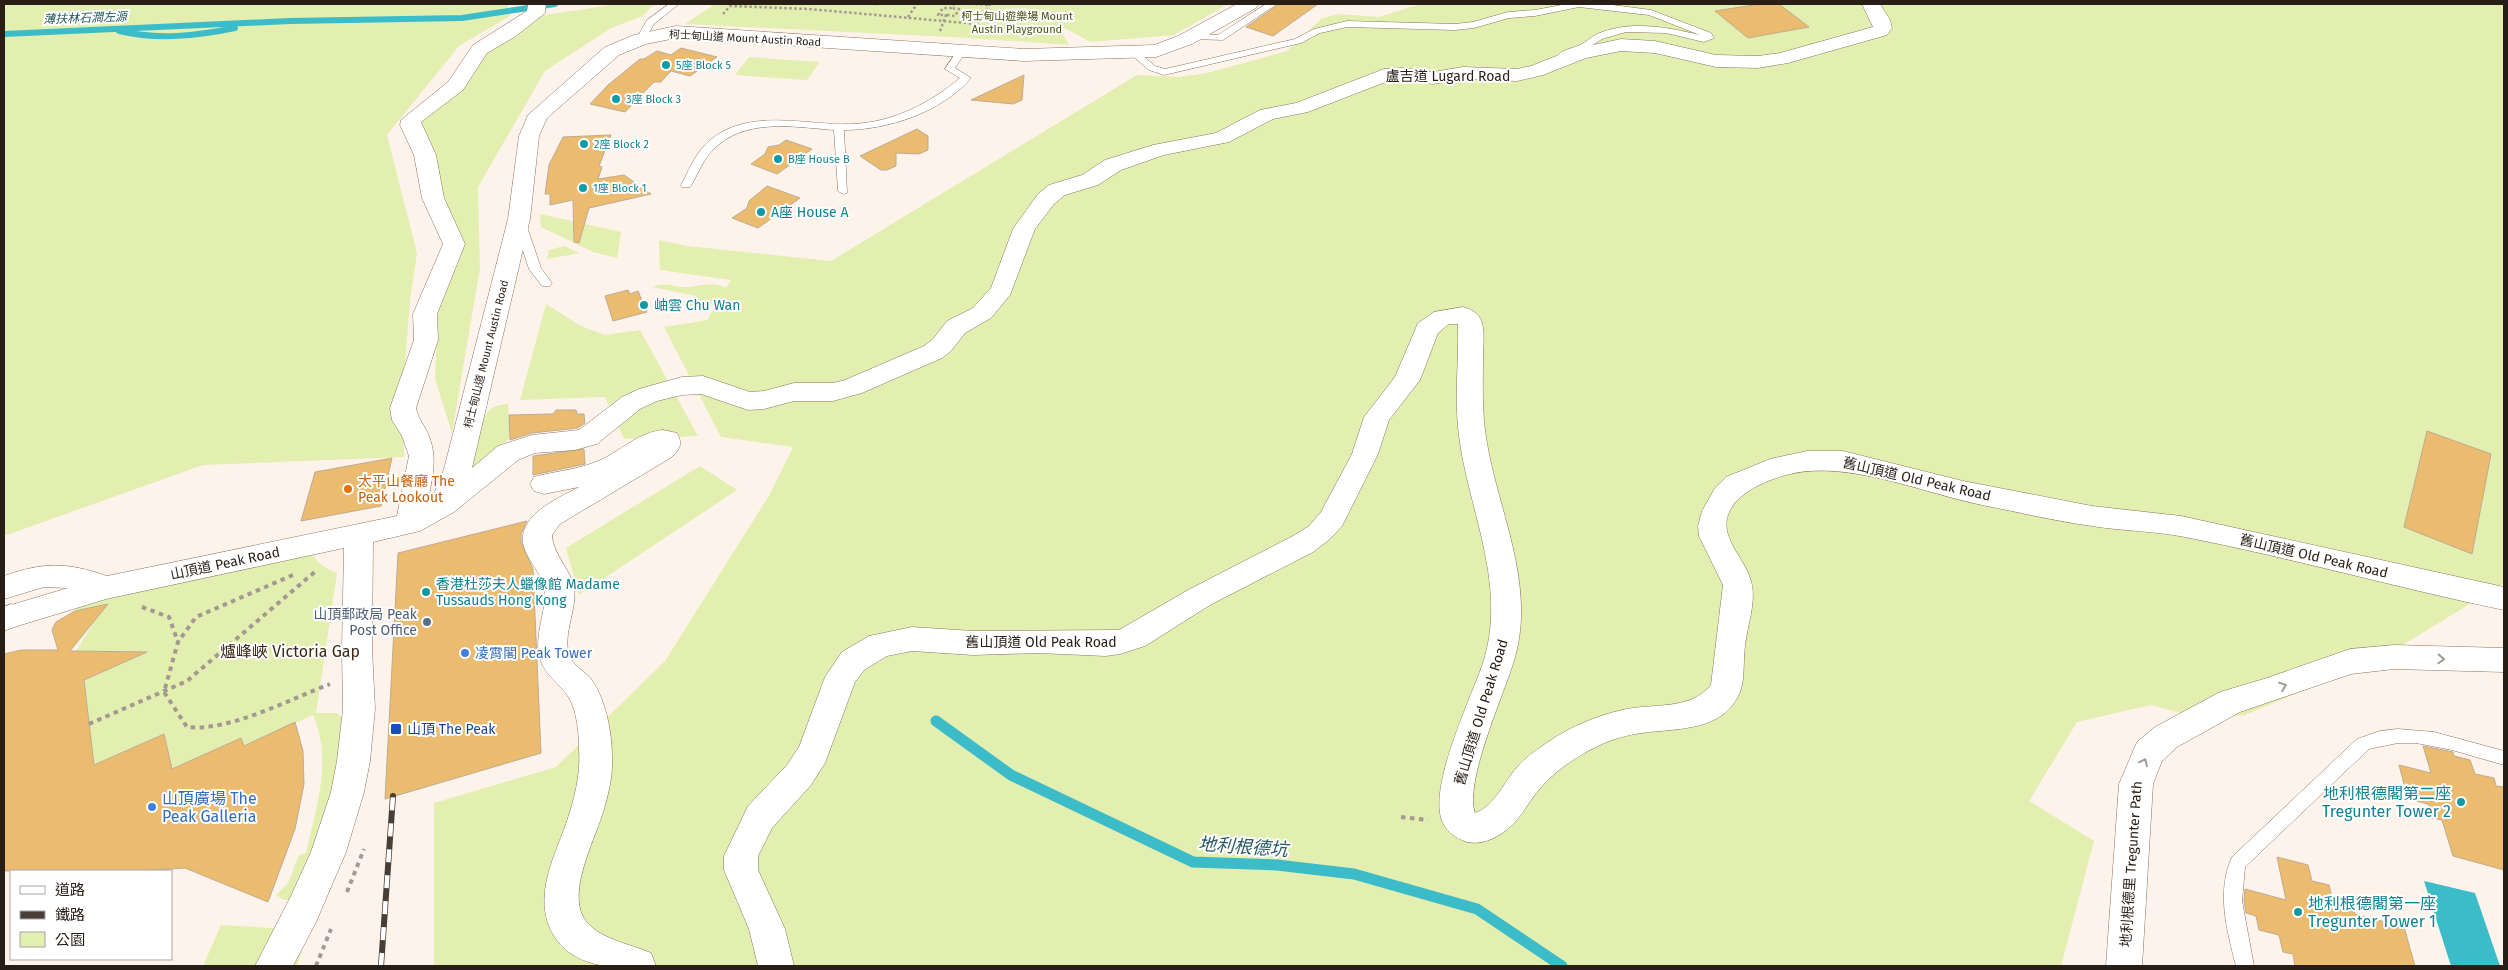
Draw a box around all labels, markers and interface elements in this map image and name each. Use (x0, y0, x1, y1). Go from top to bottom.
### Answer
water label: 薄扶林石澗左源 (43, 9, 129, 26)
park label: 柯士甸山遊樂場 Mount Austin Playground (961, 10, 1073, 36)
street label: 柯士甸山道 Mount Austin Road (669, 28, 821, 49)
marker: 5座 Block 5 (660, 59, 672, 71)
place label: 5座 Block 5 (676, 59, 732, 72)
street label: 盧吉道 Lugard Road (1386, 68, 1510, 85)
marker: 3座 Block 3 (610, 93, 622, 105)
place label: 3座 Block 3 (626, 93, 681, 106)
marker: 2座 Block 2 (578, 138, 590, 150)
place label: 2座 Block 2 (594, 138, 649, 151)
marker: B座 House B (772, 153, 784, 165)
place label: B座 House B (788, 153, 850, 166)
marker: 1座 Block 1 (577, 182, 589, 194)
place label: 1座 Block 1 (593, 182, 647, 195)
place label: A座 House A (771, 204, 848, 221)
marker: A座 House A (755, 206, 767, 218)
street label: 柯士甸山道 Mount Austin Road (462, 279, 511, 430)
place label: 岫雲 Chu Wan (654, 297, 740, 314)
marker: 岫雲 Chu Wan (638, 299, 650, 311)
street label: 舊山頂道 Old Peak Road (1841, 454, 1993, 505)
place label: 太平山餐廳 The Peak Lookout (358, 473, 455, 506)
marker: 太平山餐廳 The Peak Lookout (342, 483, 354, 495)
street label: 舊山頂道 Old Peak Road (2238, 531, 2390, 582)
street label: 山頂道 Peak Road (169, 544, 282, 583)
place label: 香港杜莎夫人蠟像館 Madame Tussauds Hong Kong (436, 576, 620, 609)
marker: 香港杜莎夫人蠟像館 Madame Tussauds Hong Kong (420, 586, 432, 598)
place label: 山頂郵政局 Peak Post Office (313, 606, 418, 639)
marker: 山頂郵政局 Peak Post Office (421, 616, 433, 628)
street label: 舊山頂道 Old Peak Road (965, 634, 1117, 651)
street label: 舊山頂道 Old Peak Road (1451, 637, 1512, 787)
district label: 爐峰峽 Victoria Gap (220, 642, 360, 661)
place label: 凌霄閣 Peak Tower (475, 645, 593, 662)
marker: 凌霄閣 Peak Tower (459, 647, 471, 659)
one-way arrow (2437, 653, 2445, 664)
one-way arrow (2278, 681, 2286, 691)
place label: 山頂 The Peak (407, 721, 496, 738)
marker: 山頂 The Peak (389, 722, 403, 736)
one-way arrow (2137, 758, 2148, 767)
street label: 地利根德里 Tregunter Path (2117, 780, 2146, 948)
place label: 地利根德閣第二座 Tregunter Tower 2 (2322, 784, 2451, 821)
place label: 山頂廣場 The Peak Galleria (162, 789, 257, 826)
marker: 地利根德閣第二座 Tregunter Tower 2 (2455, 796, 2467, 808)
marker: 山頂廣場 The Peak Galleria (146, 801, 158, 813)
water label: 地利根德坑 (1197, 833, 1292, 861)
legend (10, 870, 172, 960)
text: 道路 (55, 881, 85, 899)
place label: 地利根德閣第一座 Tregunter Tower 1 (2308, 894, 2436, 931)
text: 鐵路 (55, 906, 85, 924)
marker: 地利根德閣第一座 Tregunter Tower 1 (2292, 906, 2304, 918)
text: 公園 (55, 931, 85, 949)

